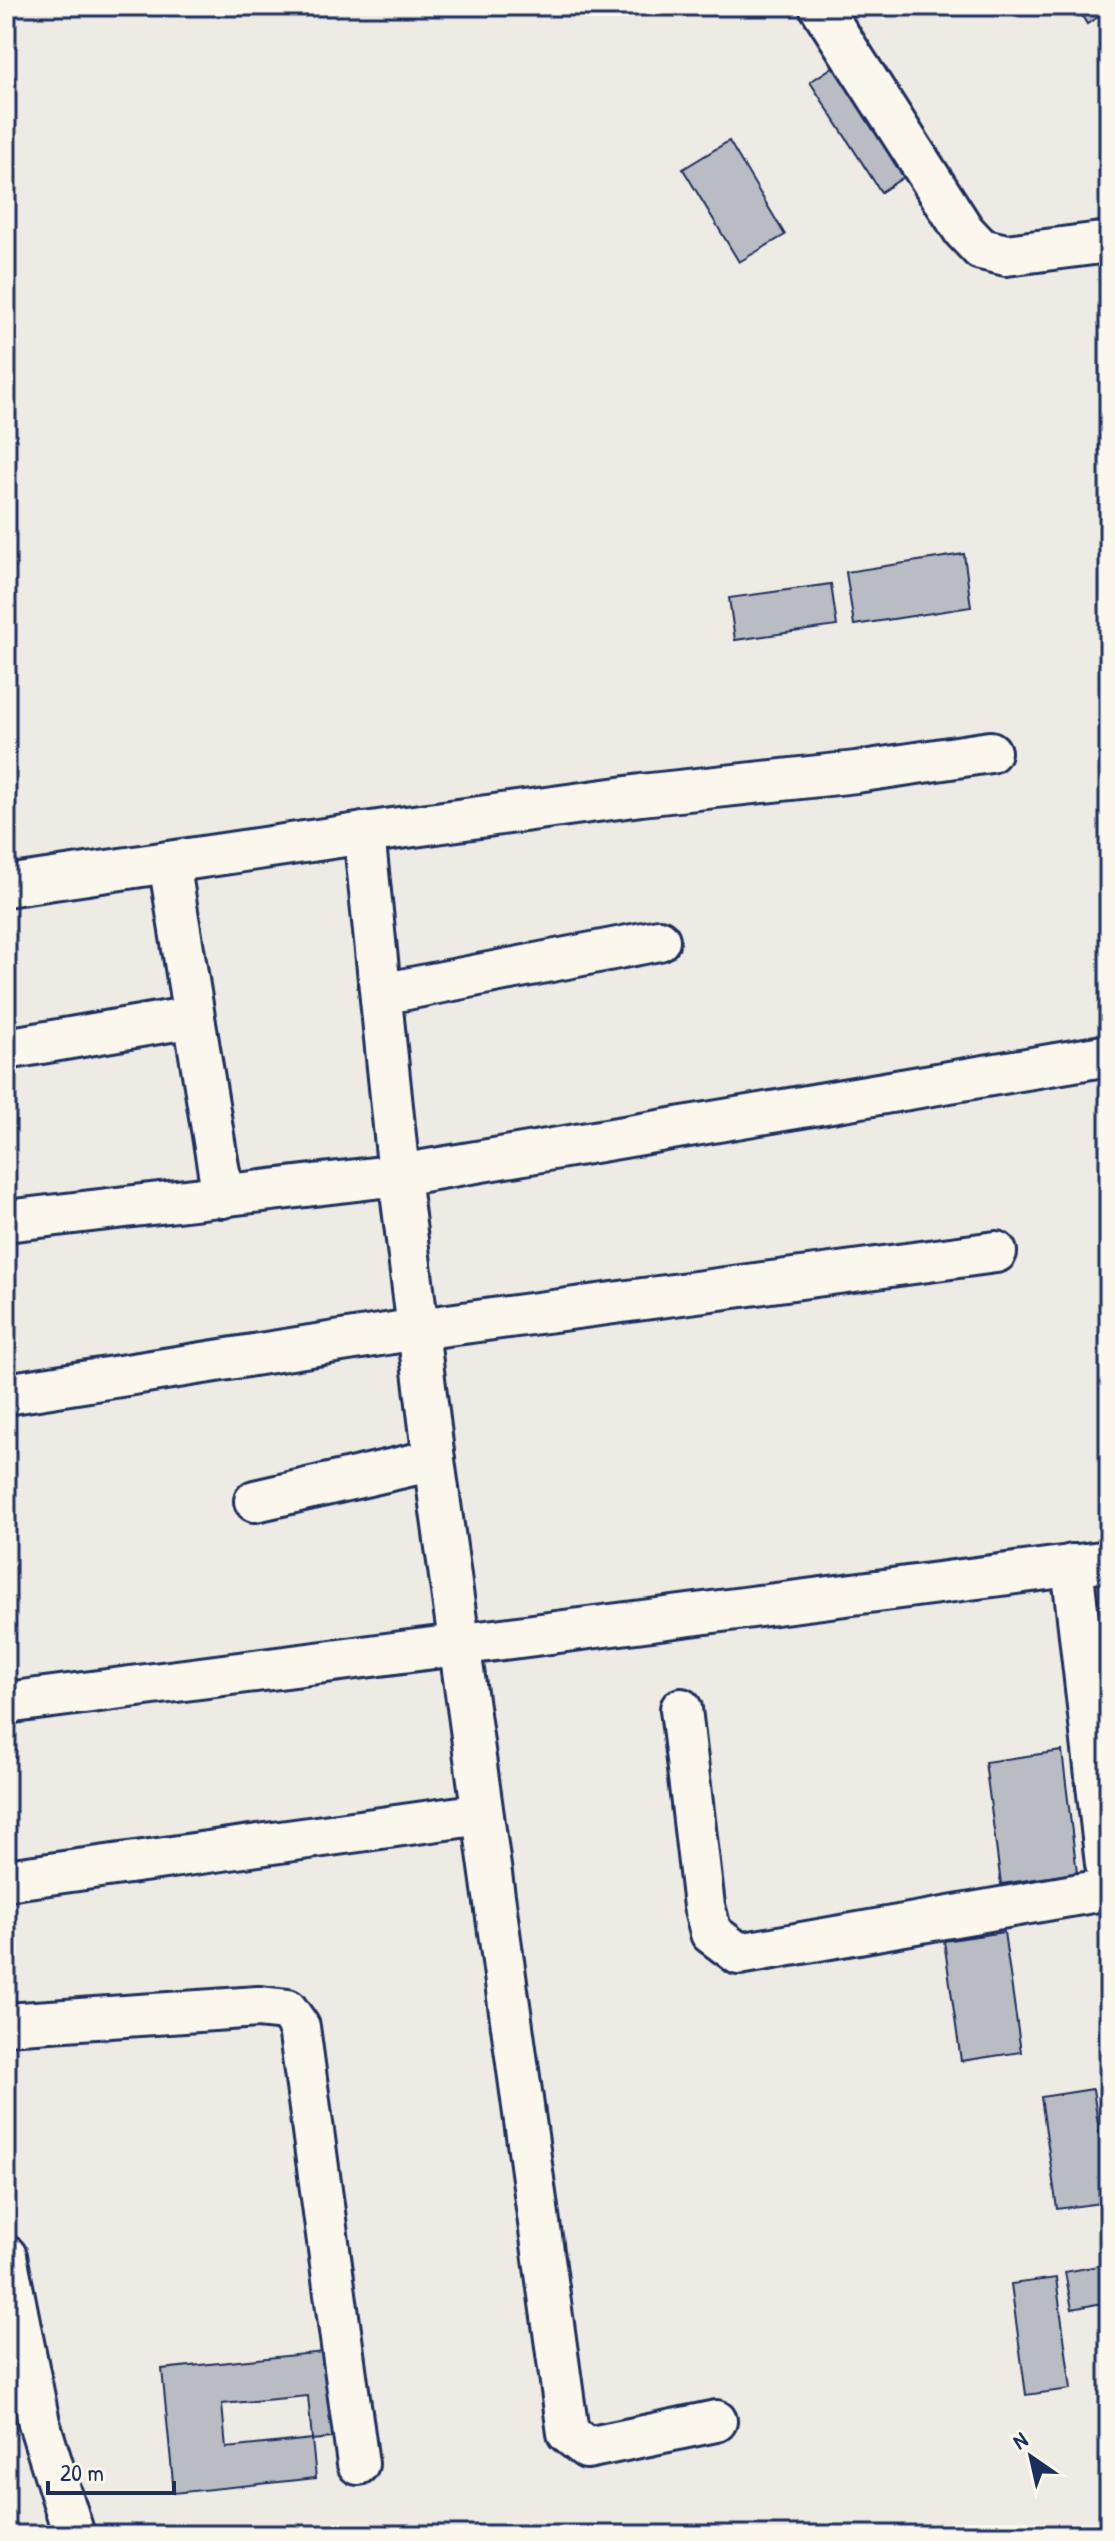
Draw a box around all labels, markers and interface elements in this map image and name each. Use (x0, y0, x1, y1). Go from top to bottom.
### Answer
north arrow (991, 2417, 1071, 2497)
text: N (1007, 2425, 1033, 2456)
scale bar (48, 2445, 174, 2495)
text: 20 m (60, 2456, 104, 2488)

